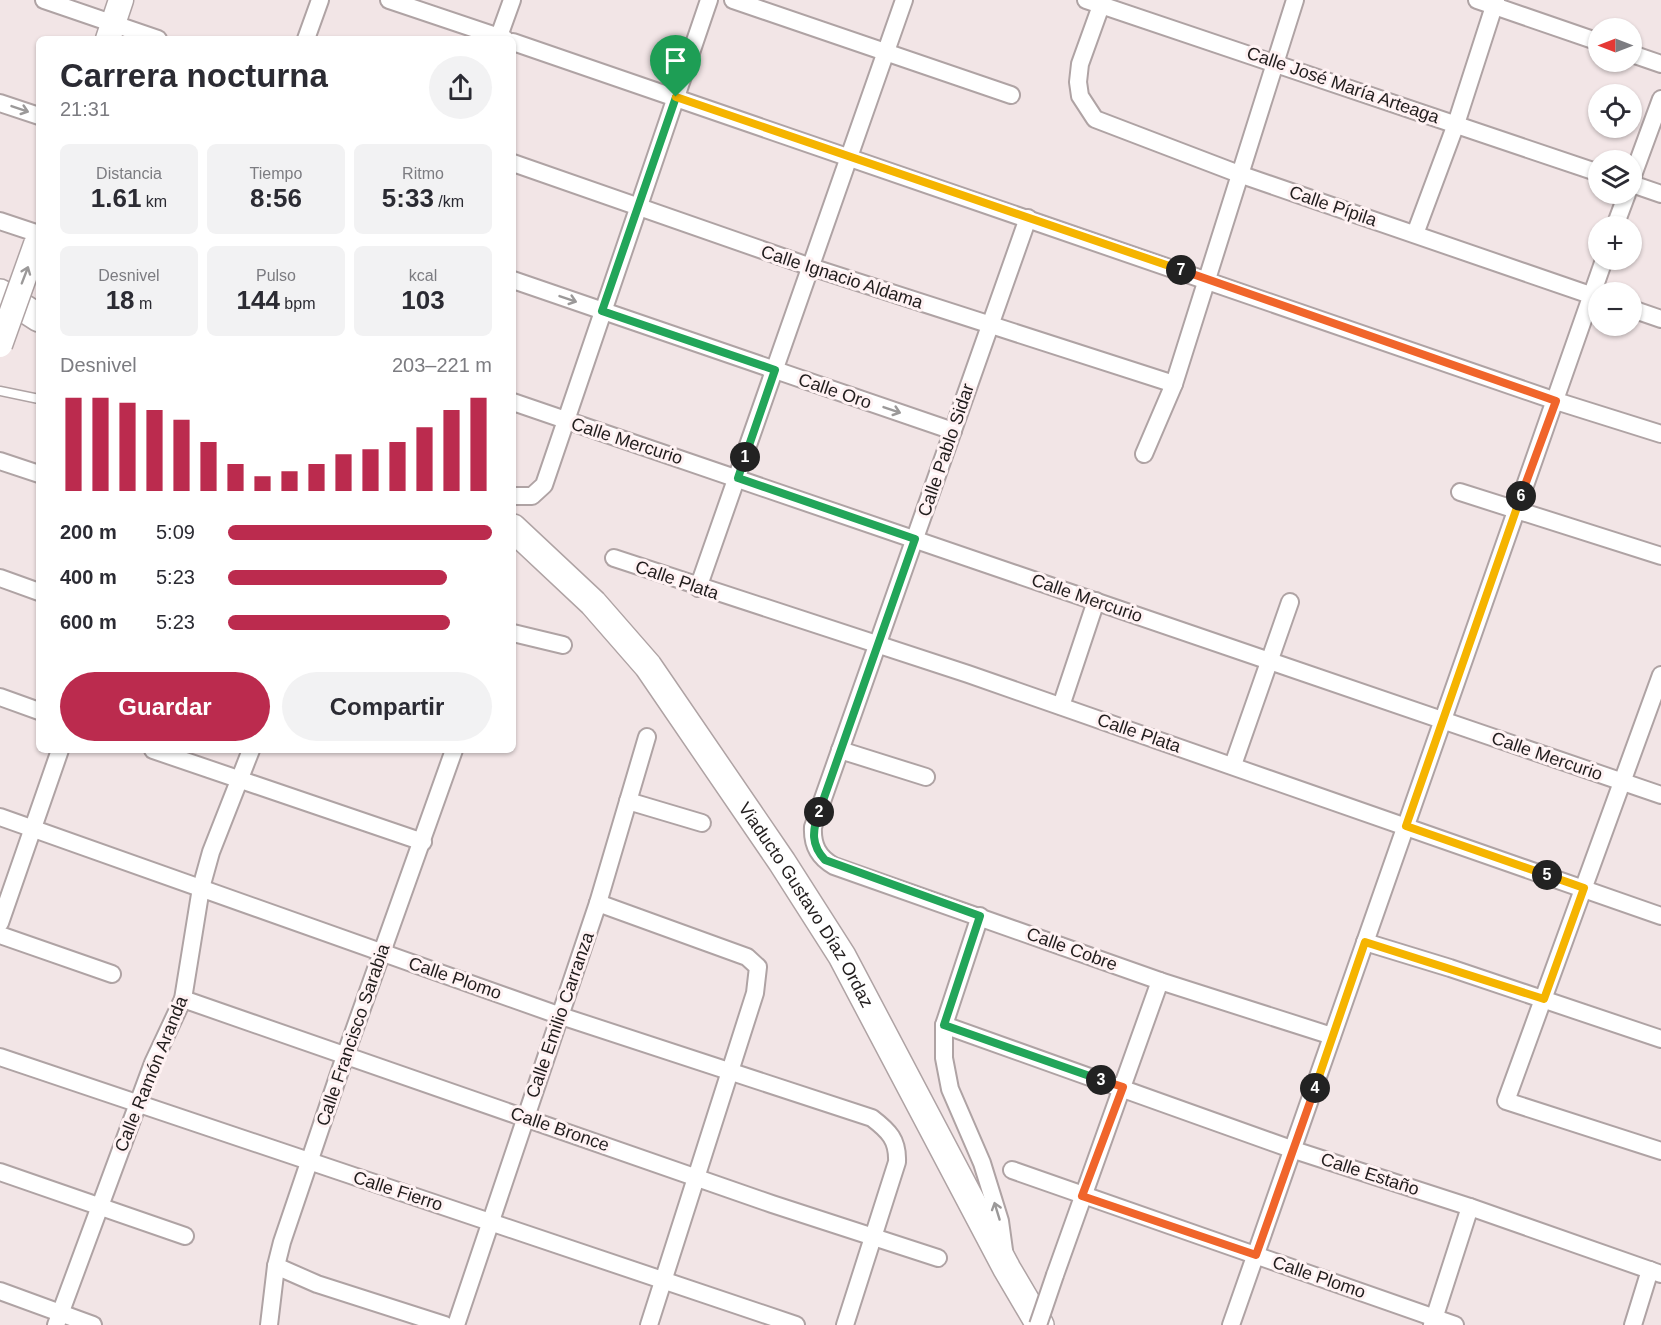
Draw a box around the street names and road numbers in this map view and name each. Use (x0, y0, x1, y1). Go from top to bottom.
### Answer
street label: Calle José María Arteaga (1244, 43, 1443, 128)
street label: Calle Pípila (1287, 182, 1380, 231)
street label: Calle Ignacio Aldama (758, 241, 926, 313)
street label: Calle Oro (796, 369, 874, 413)
street label: Calle Pablo Sidar (914, 381, 978, 519)
street label: Calle Mercurio (569, 414, 685, 468)
street label: Calle Plata (633, 556, 722, 604)
street label: Calle Mercurio (1029, 570, 1145, 626)
street label: Calle Plata (1095, 709, 1184, 757)
street label: Calle Mercurio (1489, 728, 1605, 784)
street label: Viaducto Gustavo Díaz Ordaz (734, 799, 877, 1011)
street label: Calle Cobre (1024, 923, 1120, 975)
street label: Calle Emilio Carranza (522, 929, 598, 1101)
street label: Calle Francisco Sarabia (312, 940, 394, 1129)
street label: Calle Plomo (406, 953, 504, 1003)
street label: Calle Ramón Aranda (111, 992, 192, 1155)
street label: Calle Bronce (508, 1103, 612, 1155)
street label: Calle Estaño (1318, 1149, 1422, 1199)
street label: Calle Fierro (351, 1167, 445, 1215)
street label: Calle Plomo (1270, 1252, 1368, 1302)

